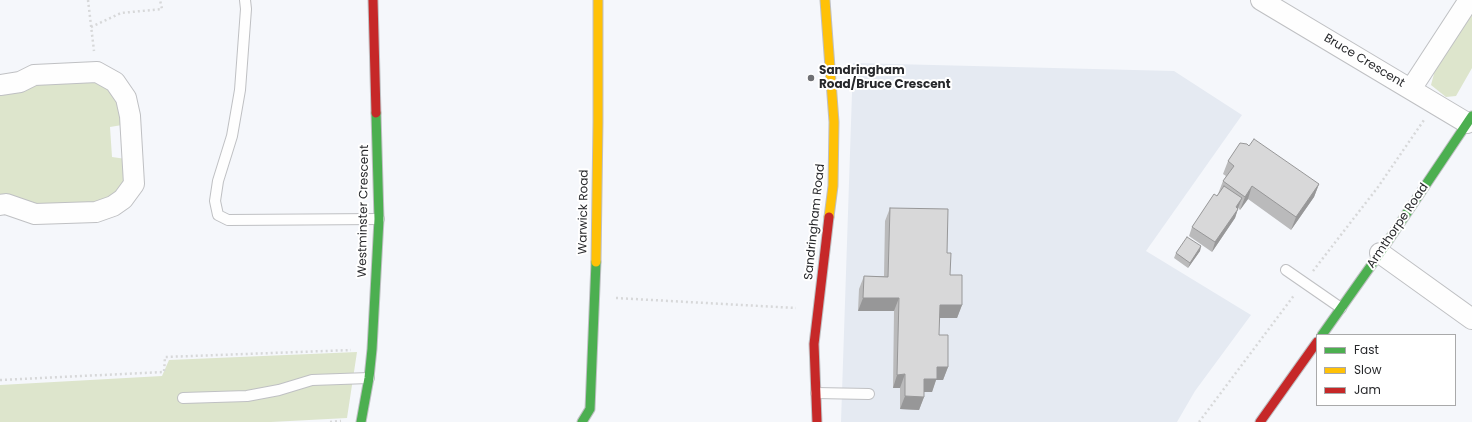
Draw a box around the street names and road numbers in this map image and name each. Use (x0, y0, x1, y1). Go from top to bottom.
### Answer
street label: Bruce Crescent (1321, 31, 1407, 91)
street label: Westminster Crescent (356, 145, 372, 277)
street label: Sandringham Road (802, 163, 828, 281)
street label: Warwick Road (576, 169, 592, 255)
street label: Armthorpe Road (1364, 181, 1432, 271)

